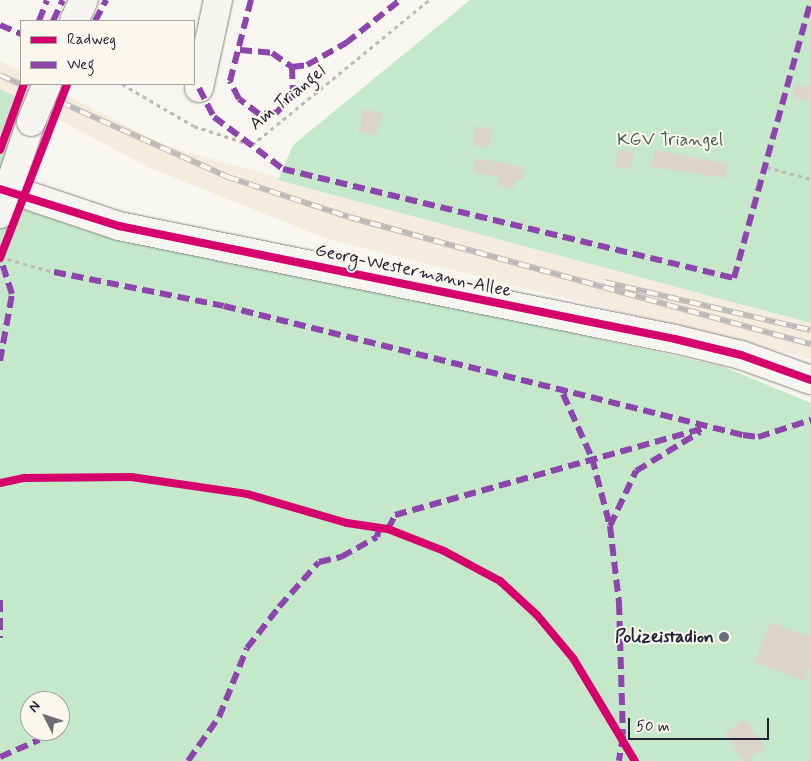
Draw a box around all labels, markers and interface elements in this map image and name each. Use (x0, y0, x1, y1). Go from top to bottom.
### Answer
legend (20, 20, 195, 85)
text: Radweg (67, 30, 116, 50)
text: Weg (67, 55, 94, 75)
street label: Am Triangel (245, 60, 331, 136)
park label: KGV Triangel (617, 129, 723, 151)
street label: Georg-Westermann-Allee (313, 240, 513, 302)
place label: Polizeistadion (615, 626, 714, 648)
marker: Polizeistadion (718, 631, 730, 643)
north arrow (20, 691, 70, 741)
text: N (25, 697, 44, 716)
scale bar (631, 708, 772, 740)
text: 50 m (636, 717, 670, 737)

